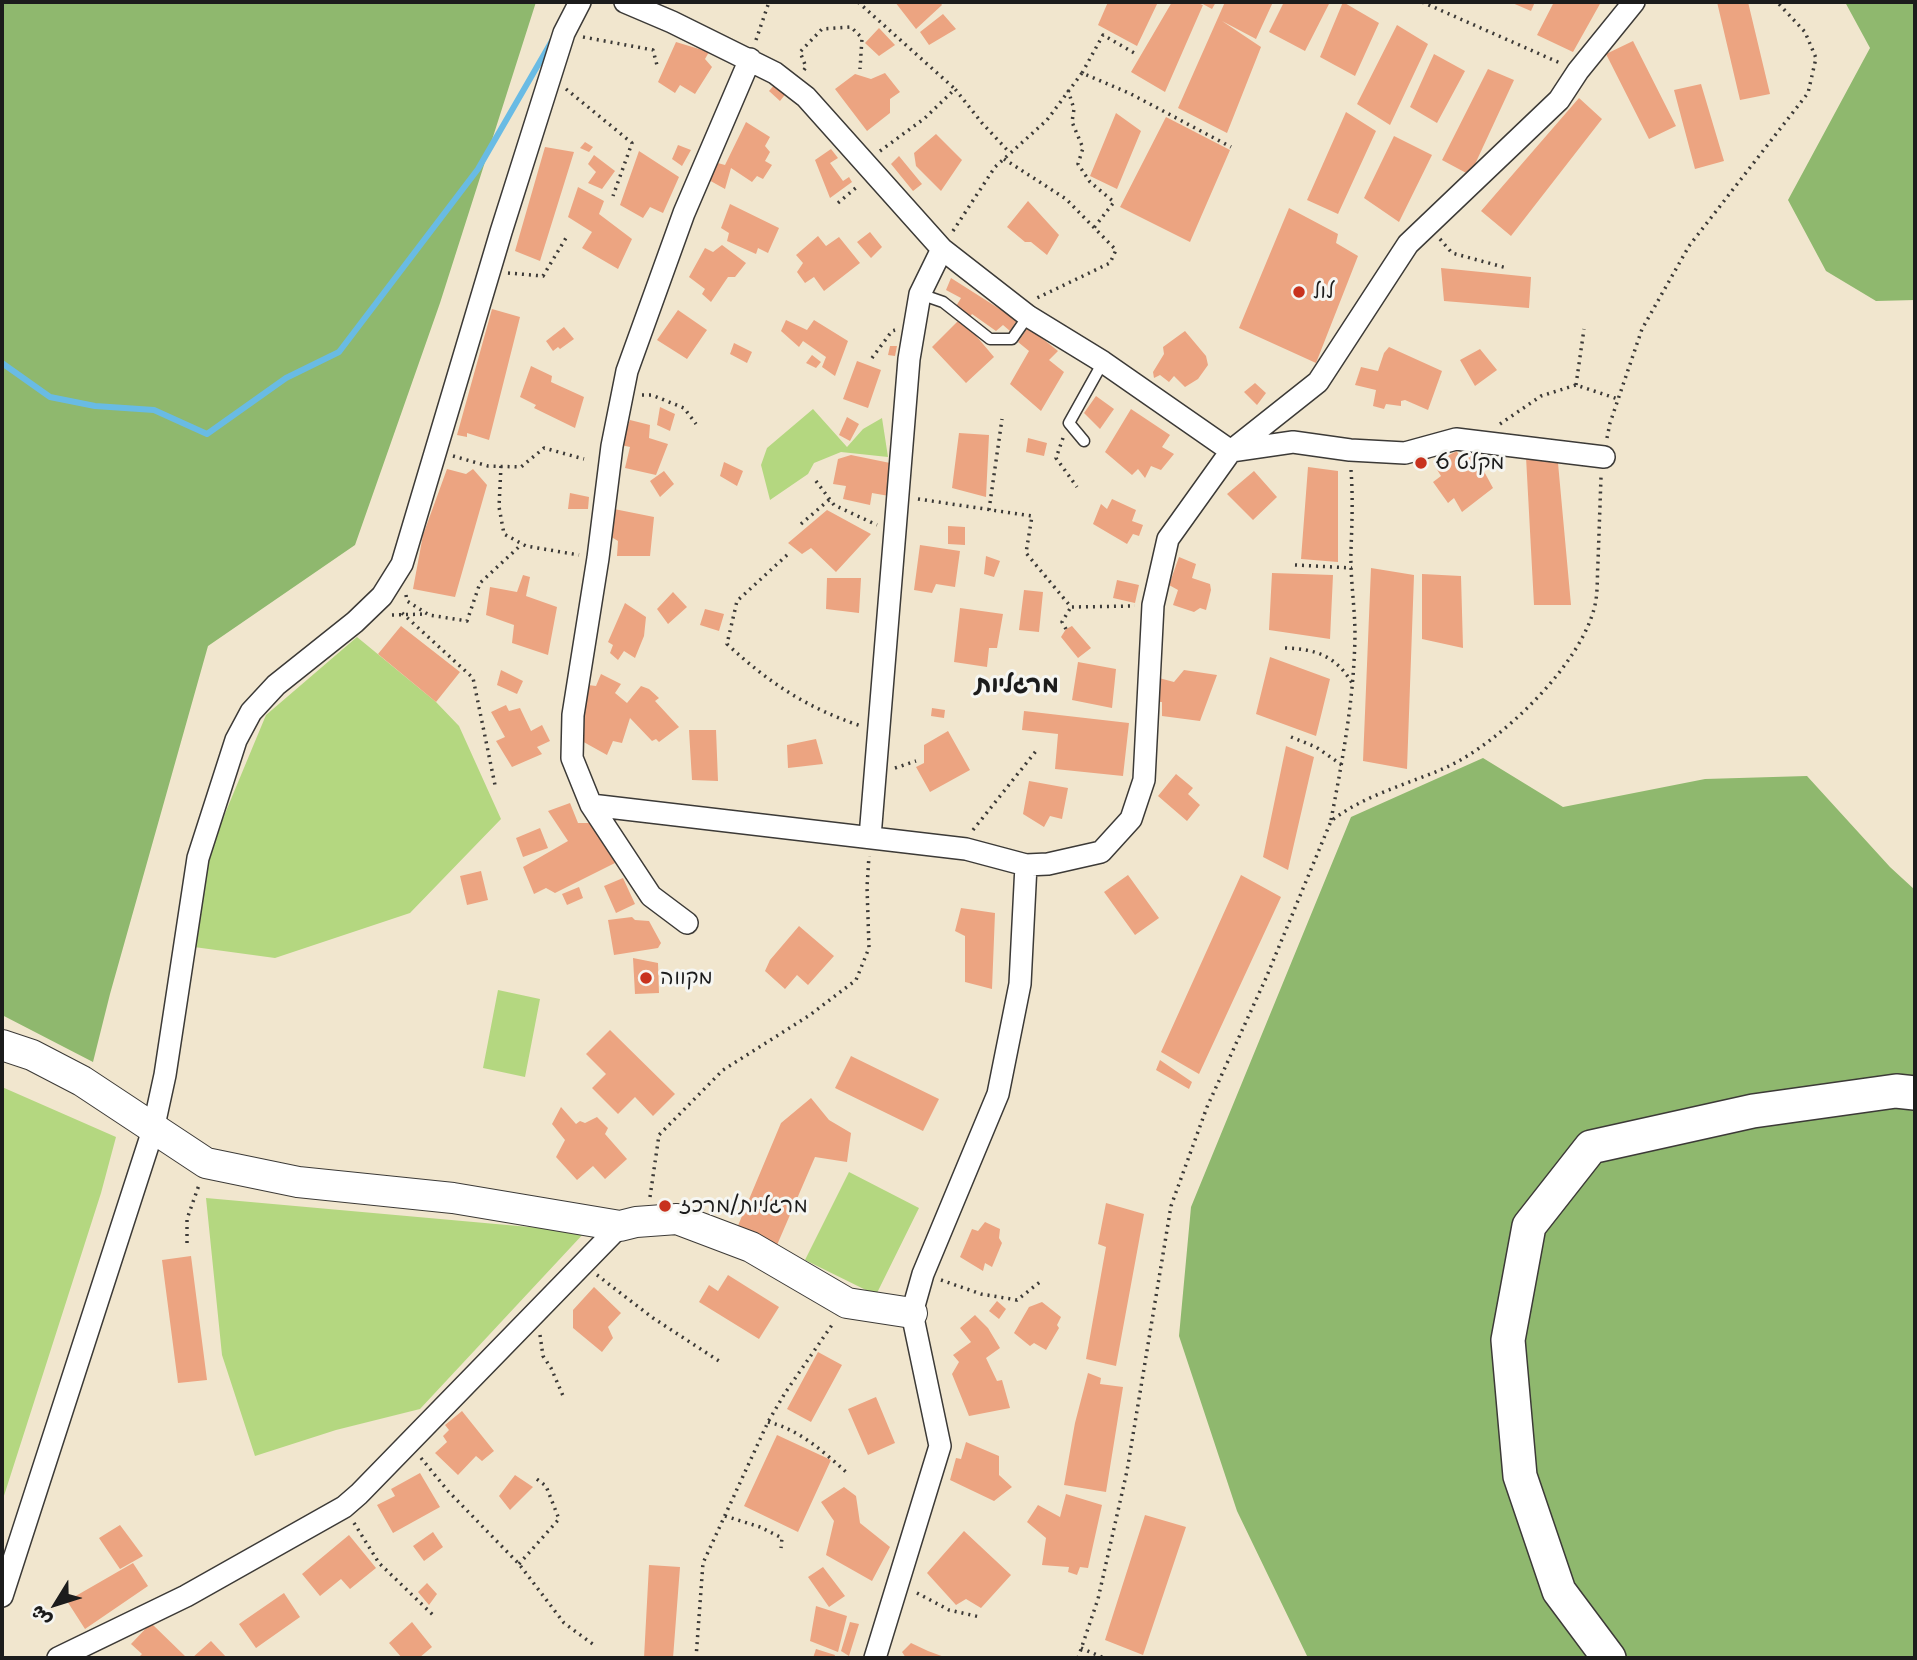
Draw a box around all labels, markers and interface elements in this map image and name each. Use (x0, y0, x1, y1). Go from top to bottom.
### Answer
place label: לול (1313, 279, 1334, 305)
marker: לול (1291, 284, 1307, 300)
place label: מקלט 6 (1435, 450, 1504, 476)
marker: מקלט 6 (1413, 455, 1429, 471)
district label: מרגליות (975, 671, 1059, 699)
place label: מקווה (660, 965, 713, 991)
marker: מקווה (638, 970, 654, 986)
place label: מרגליות/מרכז (679, 1193, 808, 1219)
marker: מרגליות/מרכז (657, 1198, 673, 1214)
north arrow (21, 1569, 91, 1639)
text: ش (22, 1600, 57, 1634)

